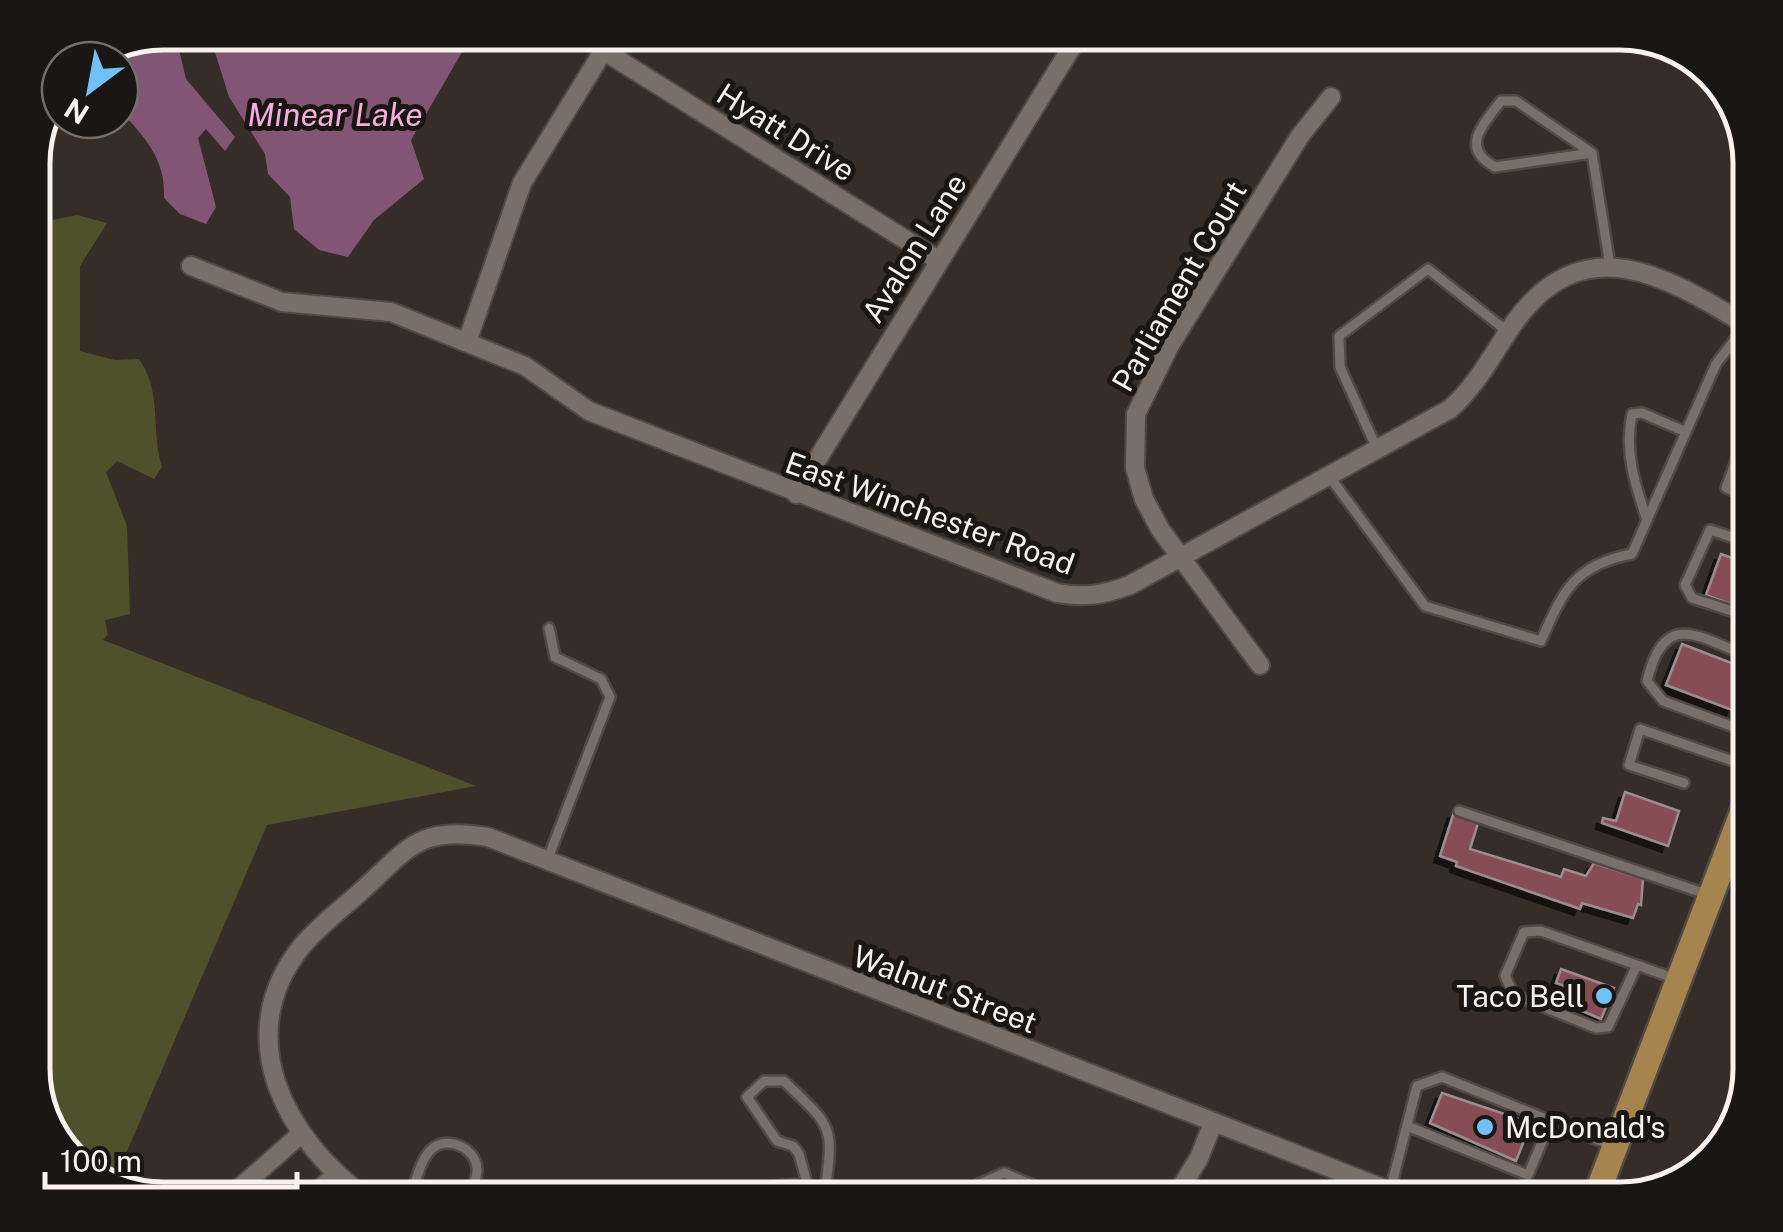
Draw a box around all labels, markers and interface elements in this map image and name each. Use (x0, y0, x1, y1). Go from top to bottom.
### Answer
north arrow (40, 40, 140, 140)
street label: Hyatt Drive (710, 76, 862, 188)
text: N (58, 92, 95, 131)
water label: Minear Lake (247, 96, 423, 133)
street label: Avalon Lane (854, 167, 974, 329)
street label: Parliament Court (1104, 174, 1254, 398)
street label: East Winchester Road (781, 444, 1079, 582)
street label: Walnut Street (848, 937, 1042, 1041)
place label: Taco Bell (1456, 978, 1584, 1014)
marker: Taco Bell (1593, 985, 1615, 1007)
place label: McDonald's (1505, 1109, 1665, 1145)
marker: McDonald's (1474, 1116, 1496, 1138)
scale bar (45, 1127, 298, 1189)
text: 100 m (60, 1143, 142, 1179)

